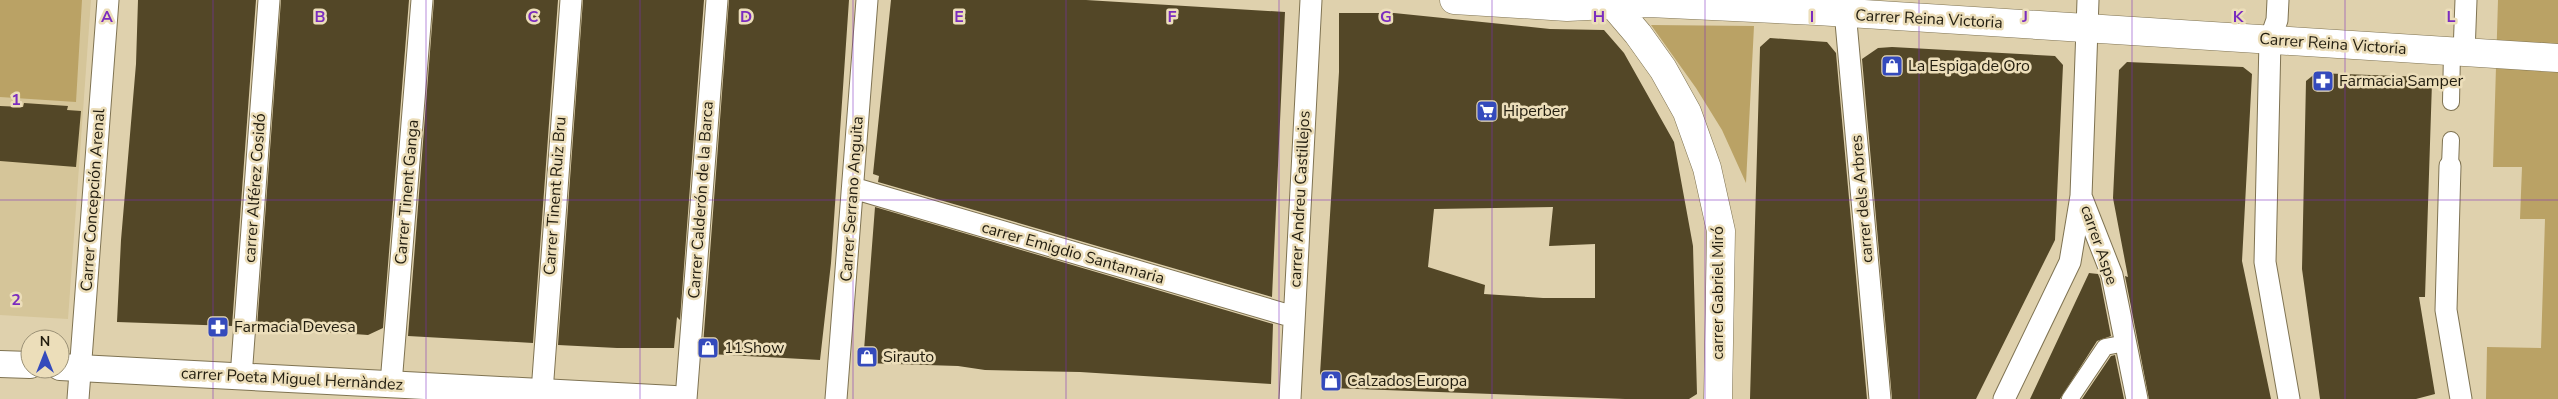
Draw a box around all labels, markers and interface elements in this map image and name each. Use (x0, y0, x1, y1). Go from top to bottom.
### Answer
street label: Carrer Reina Victoria (1855, 4, 2003, 34)
text: A (101, 6, 113, 28)
text: B (314, 6, 326, 28)
text: C (528, 6, 539, 28)
text: D (740, 6, 752, 28)
text: E (954, 6, 964, 28)
text: F (1168, 6, 1177, 28)
text: G (1380, 6, 1392, 28)
text: H (1593, 6, 1605, 28)
text: I (1810, 6, 1814, 28)
text: J (2021, 6, 2028, 28)
text: K (2233, 6, 2245, 28)
text: L (2447, 6, 2456, 28)
street label: Carrer Reina Victoria (2259, 28, 2407, 60)
shop icon: La Espiga de Oro (1880, 54, 1904, 78)
place label: La Espiga de Oro (1908, 55, 2030, 77)
pharmacy icon: Farmacia Samper (2311, 69, 2335, 93)
place label: Farmacia Samper (2339, 70, 2463, 92)
text: 1 (11, 89, 21, 111)
supermarket icon: Hiperber (1475, 99, 1499, 123)
place label: Hiperber (1503, 100, 1566, 122)
street label: Carrer Calderón de la Barca (683, 101, 719, 299)
street label: Carrer Concepción Arenal (76, 108, 110, 292)
street label: carrer Andreu Castillejos (1284, 110, 1316, 288)
street label: carrer Alférez Cosidó (239, 112, 271, 263)
street label: Carrer Serrano Anguita (835, 115, 869, 283)
street label: Carrer Tinent Ruiz Bru (538, 116, 572, 276)
street label: Carrer Tinent Ganga (390, 119, 424, 265)
street label: carrer dels Arbres (1845, 134, 1879, 264)
street label: carrer Aspe (2075, 202, 2123, 288)
street label: carrer Emigdio Santamaria (979, 216, 1167, 290)
street label: carrer Gabriel Miró (1707, 226, 1729, 360)
text: 2 (11, 289, 21, 311)
pharmacy icon: Farmacia Devesa (206, 315, 230, 339)
place label: Farmacia Devesa (234, 316, 356, 338)
north arrow (20, 329, 70, 379)
text: N (40, 332, 50, 351)
shop icon: 11Show (696, 336, 720, 360)
place label: 11Show (724, 337, 785, 359)
shop icon: Sirauto (855, 345, 879, 369)
place label: Sirauto (883, 346, 934, 368)
street label: carrer Poeta Miguel Hernàndez (180, 362, 404, 396)
shop icon: Calzados Europa (1319, 369, 1343, 393)
place label: Calzados Europa (1347, 370, 1467, 392)

